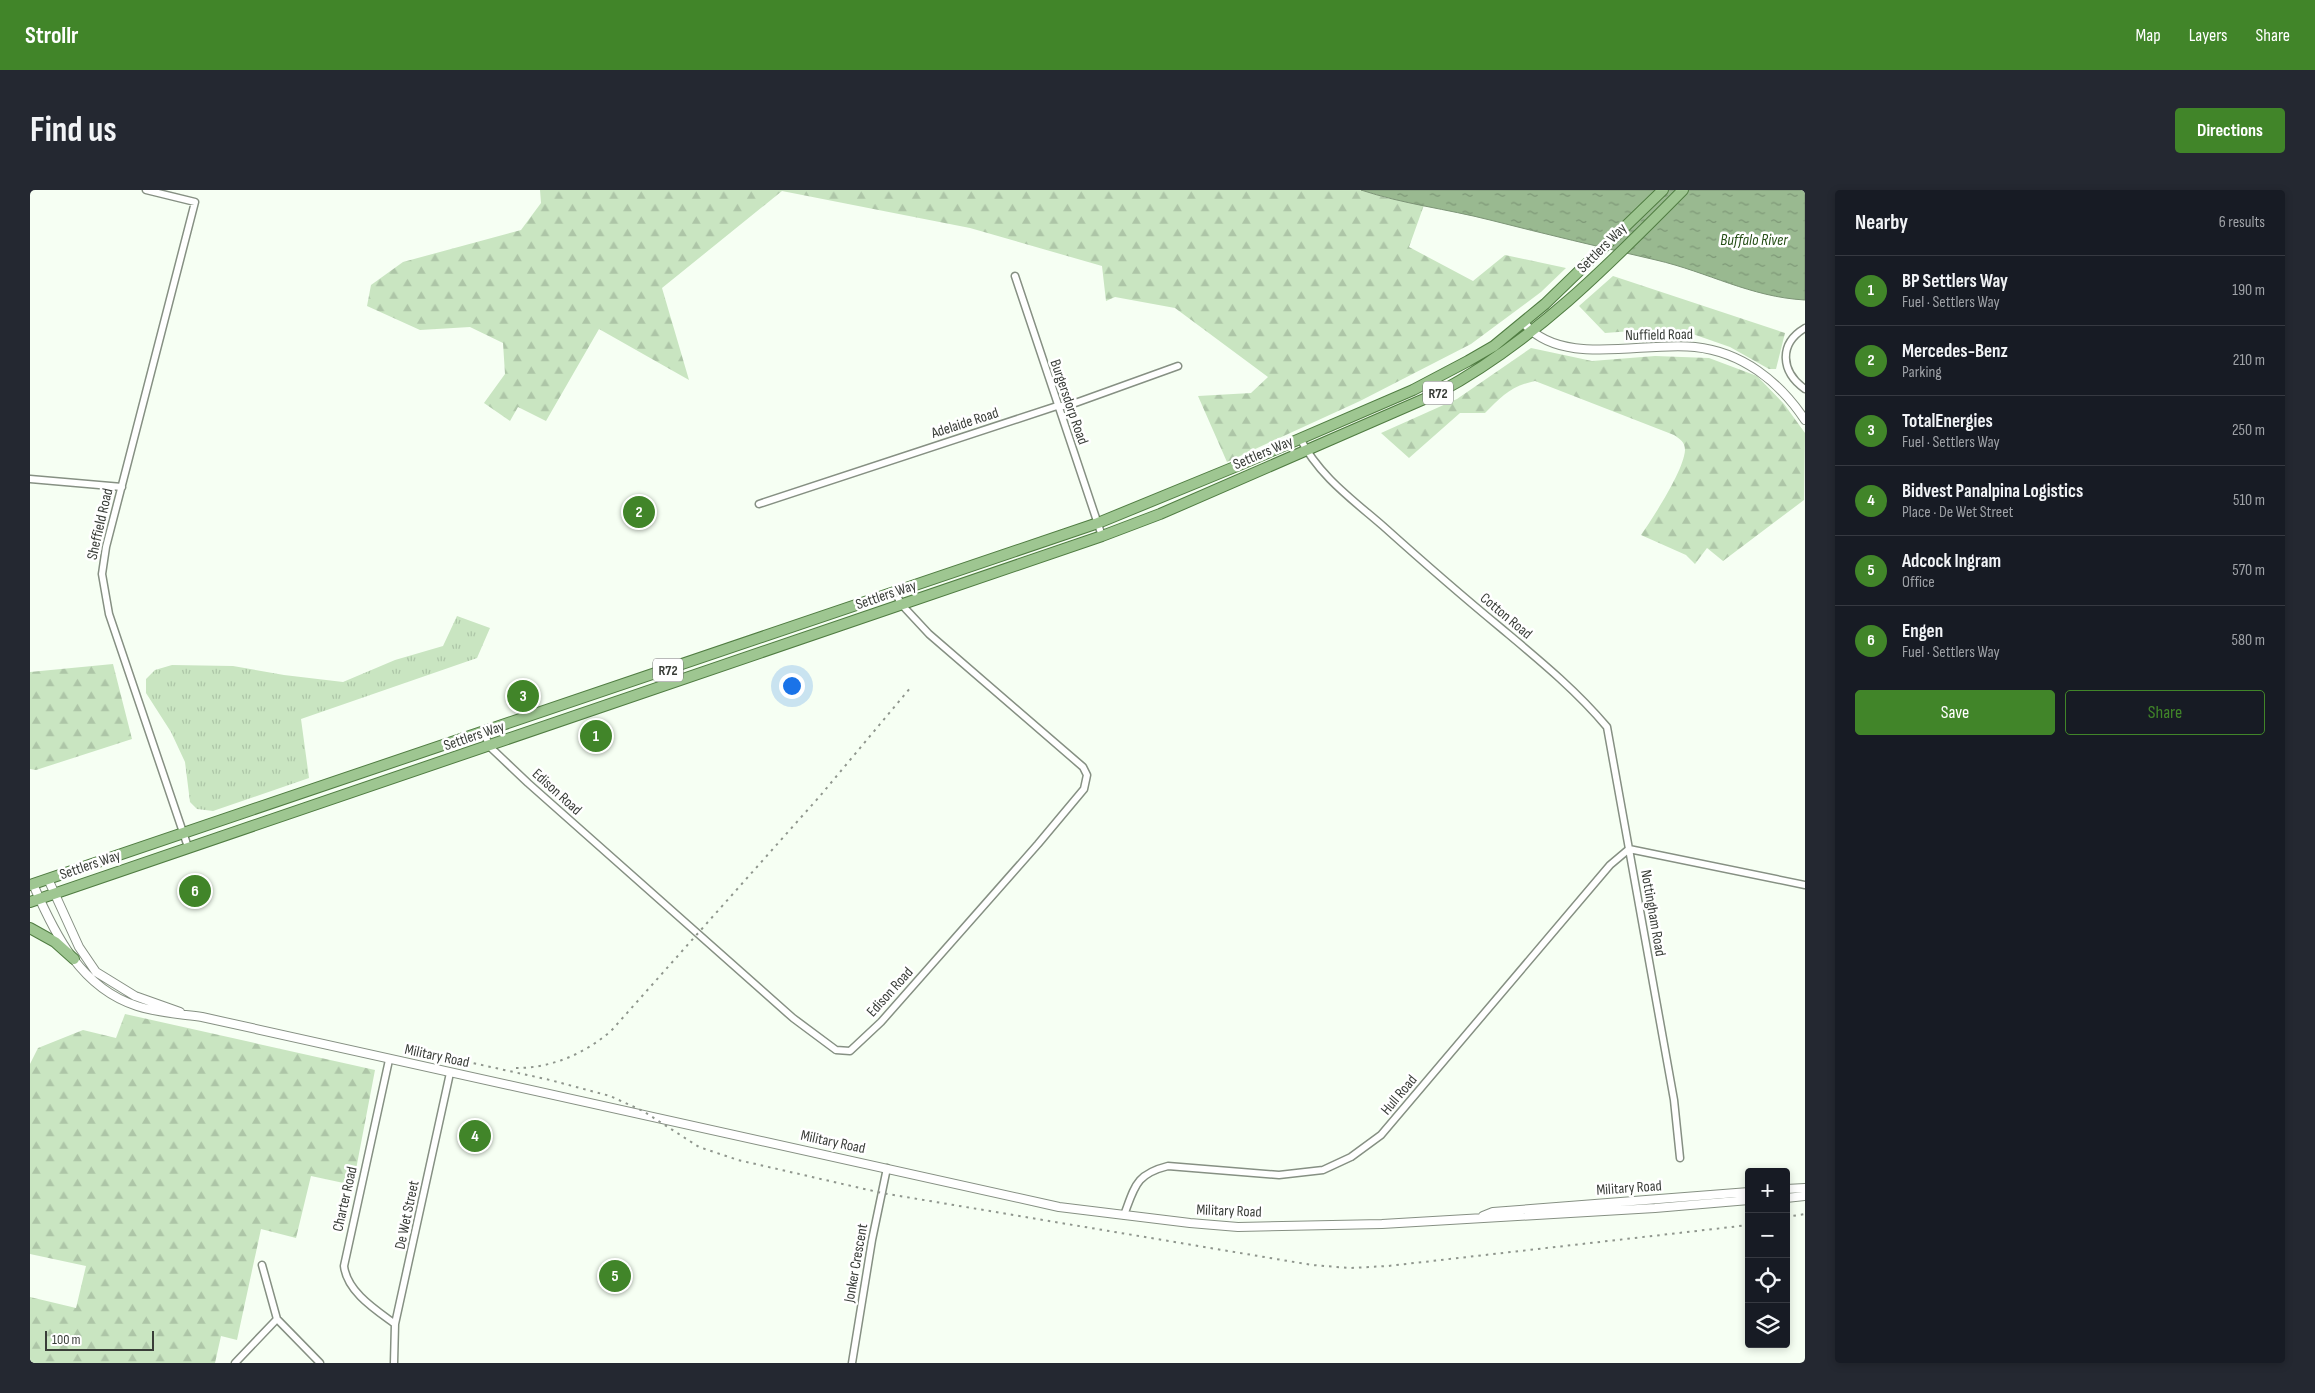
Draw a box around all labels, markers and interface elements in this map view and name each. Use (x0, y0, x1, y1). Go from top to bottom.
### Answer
text: Strollr (25, 21, 79, 50)
text: Map (2136, 25, 2161, 46)
text: Layers (2189, 25, 2228, 46)
text: Share (2256, 25, 2290, 46)
button: Directions (2175, 108, 2285, 153)
text: Find us (30, 109, 117, 152)
text: Nearby (1855, 210, 1908, 235)
text: 6 results (2219, 213, 2265, 232)
street label: Settlers Way (1573, 219, 1631, 277)
water label: Buffalo River (1720, 231, 1788, 250)
text: BP Settlers Way (1902, 270, 2008, 293)
text: 1 (1868, 281, 1874, 300)
text: 190 m (2232, 281, 2265, 300)
text: Fuel · Settlers Way (1902, 293, 2000, 312)
street label: Nuffield Road (1625, 325, 1693, 345)
text: Mercedes-Benz (1902, 340, 2008, 363)
text: 2 (1867, 351, 1875, 370)
text: 210 m (2233, 351, 2265, 370)
street label: Burgersdorp Road (1046, 357, 1092, 447)
text: Parking (1902, 363, 1942, 382)
road number: R72 (1423, 382, 1453, 404)
street label: Adelaide Road (928, 403, 1001, 443)
text: TotalEnergies (1902, 410, 1993, 433)
text: 3 (1867, 421, 1875, 440)
text: 250 m (2232, 421, 2265, 440)
street label: Settlers Way (1230, 432, 1296, 474)
text: Fuel · Settlers Way (1902, 433, 2000, 452)
text: Bidvest Panalpina Logistics (1902, 480, 2083, 503)
street label: Sheffield Road (83, 486, 117, 562)
text: 4 (1867, 491, 1875, 510)
text: 510 m (2233, 491, 2265, 510)
pin: 2 (623, 493, 655, 531)
text: Place · De Wet Street (1902, 503, 2014, 522)
text: Adcock Ingram (1902, 550, 2001, 573)
text: 5 (1867, 561, 1875, 580)
text: 570 m (2232, 561, 2265, 580)
text: Office (1902, 573, 1935, 592)
street label: Settlers Way (853, 576, 919, 614)
street label: Cotton Road (1476, 589, 1536, 643)
text: Engen (1902, 620, 1943, 643)
text: 6 (1867, 631, 1875, 650)
text: 580 m (2232, 631, 2265, 650)
text: Fuel · Settlers Way (1902, 643, 2000, 662)
road number: R72 (653, 658, 683, 682)
your location (779, 673, 805, 699)
pin: 3 (507, 677, 539, 715)
button: Save (1855, 690, 2055, 735)
button: Share (2065, 690, 2265, 735)
street label: Settlers Way (441, 717, 507, 755)
pin: 1 (580, 717, 612, 755)
street label: Edison Road (528, 765, 586, 819)
street label: Settlers Way (57, 846, 123, 884)
street label: Nottingham Road (1636, 868, 1670, 958)
pin: 6 (179, 872, 211, 910)
street label: Edison Road (863, 963, 917, 1021)
street label: Military Road (403, 1040, 471, 1072)
street label: Hull Road (1377, 1071, 1421, 1119)
pin: 4 (459, 1117, 491, 1155)
street label: Military Road (799, 1126, 867, 1158)
street label: Charter Road (328, 1165, 362, 1233)
map controls (1745, 1168, 1790, 1348)
button: + (1745, 1168, 1790, 1213)
street label: Military Road (1596, 1176, 1662, 1200)
street label: De Wet Street (390, 1178, 424, 1251)
street label: Military Road (1196, 1200, 1262, 1222)
button: − (1745, 1213, 1790, 1258)
street label: Jonker Crescent (840, 1222, 872, 1305)
pin: 5 (599, 1257, 631, 1295)
button: locate (1745, 1258, 1790, 1303)
button: layers (1745, 1303, 1790, 1348)
scale bar (45, 1328, 154, 1351)
text: 100 m (52, 1331, 81, 1348)

